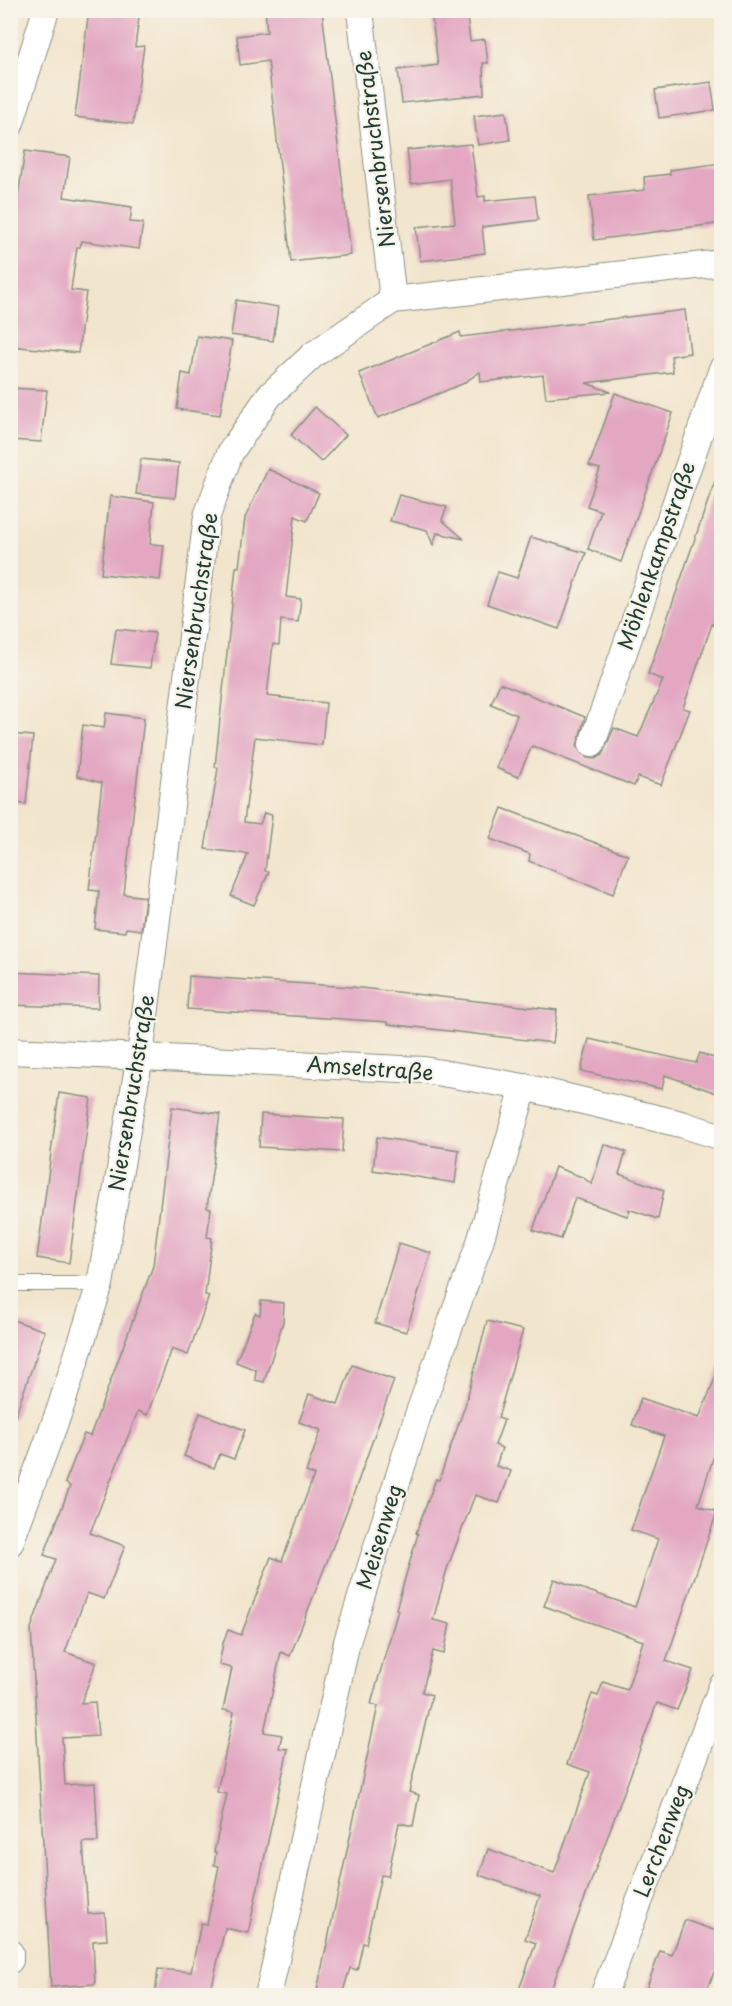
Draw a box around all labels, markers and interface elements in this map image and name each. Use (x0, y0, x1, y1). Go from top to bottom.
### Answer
street label: Niersenbruchstraße (346, 49, 402, 250)
street label: Möhlenkampstraße (608, 457, 702, 654)
street label: Niersenbruchstraße (165, 510, 225, 711)
street label: Niersenbruchstraße (99, 992, 161, 1193)
street label: Amselstraße (306, 1047, 435, 1087)
street label: Meisenweg (347, 1480, 409, 1593)
street label: Lerchenweg (624, 1779, 696, 1902)

